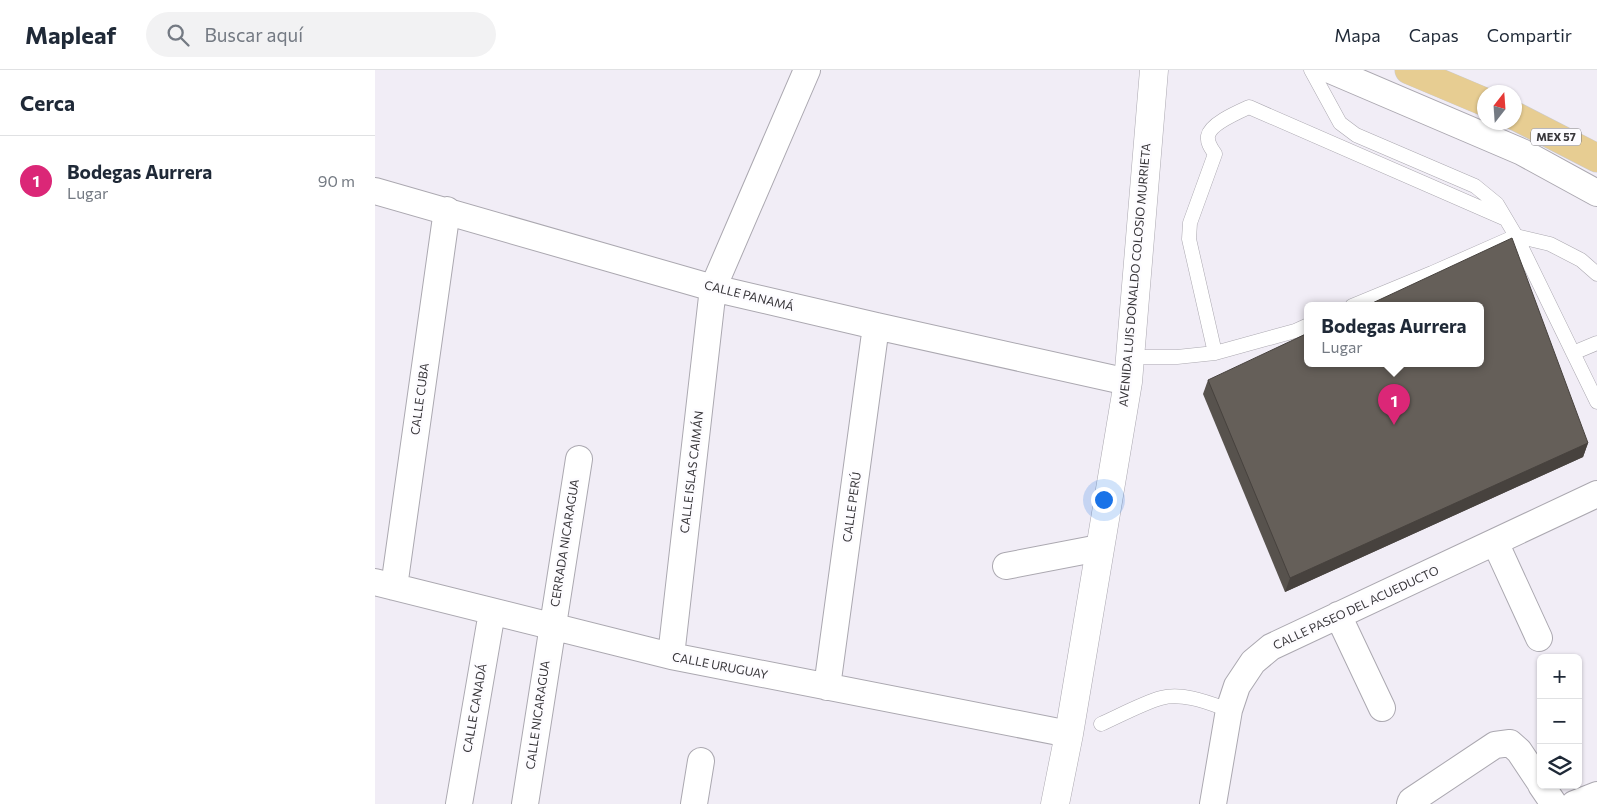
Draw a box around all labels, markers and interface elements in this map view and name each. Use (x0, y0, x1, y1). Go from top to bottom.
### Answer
search box (146, 12, 496, 57)
text: Mapleaf (25, 20, 116, 49)
icon: search (164, 21, 192, 49)
text: Buscar aquí (204, 23, 303, 46)
text: Mapa (1334, 24, 1381, 46)
text: Capas (1409, 24, 1459, 46)
text: Compartir (1487, 24, 1572, 46)
north arrow (1477, 85, 1522, 130)
text: Cerca (20, 90, 75, 115)
road number: MEX 57 (1531, 128, 1581, 146)
street label: AVENIDA LUIS DONALDO COLOSIO MURRIETA (1115, 142, 1153, 407)
text: Bodegas Aurrera (67, 160, 212, 183)
text: 1 (32, 171, 40, 190)
text: 90 m (318, 171, 355, 190)
text: Lugar (67, 183, 108, 202)
street label: CALLE PANAMÁ (703, 277, 796, 313)
popup (1304, 302, 1484, 367)
text: Bodegas Aurrera (1321, 314, 1467, 337)
text: Lugar (1321, 337, 1363, 356)
street label: CALLE CUBA (407, 362, 431, 436)
pin: 1 (1378, 384, 1410, 425)
street label: CALLE ISLAS CAIMÁN (677, 410, 705, 534)
street label: CALLE PERÚ (839, 471, 863, 543)
street label: CERRADA NICARAGUA (547, 478, 581, 608)
your location (1091, 487, 1117, 513)
street label: CALLE PASEO DEL ACUEDUCTO (1271, 562, 1441, 652)
street label: CALLE URUGUAY (671, 649, 769, 681)
map controls (1537, 654, 1582, 789)
button: + (1537, 654, 1582, 699)
street label: CALLE NICARAGUA (522, 659, 552, 770)
street label: CALLE CANADÁ (459, 662, 489, 753)
button: − (1537, 699, 1582, 744)
button: layers (1537, 744, 1582, 789)

